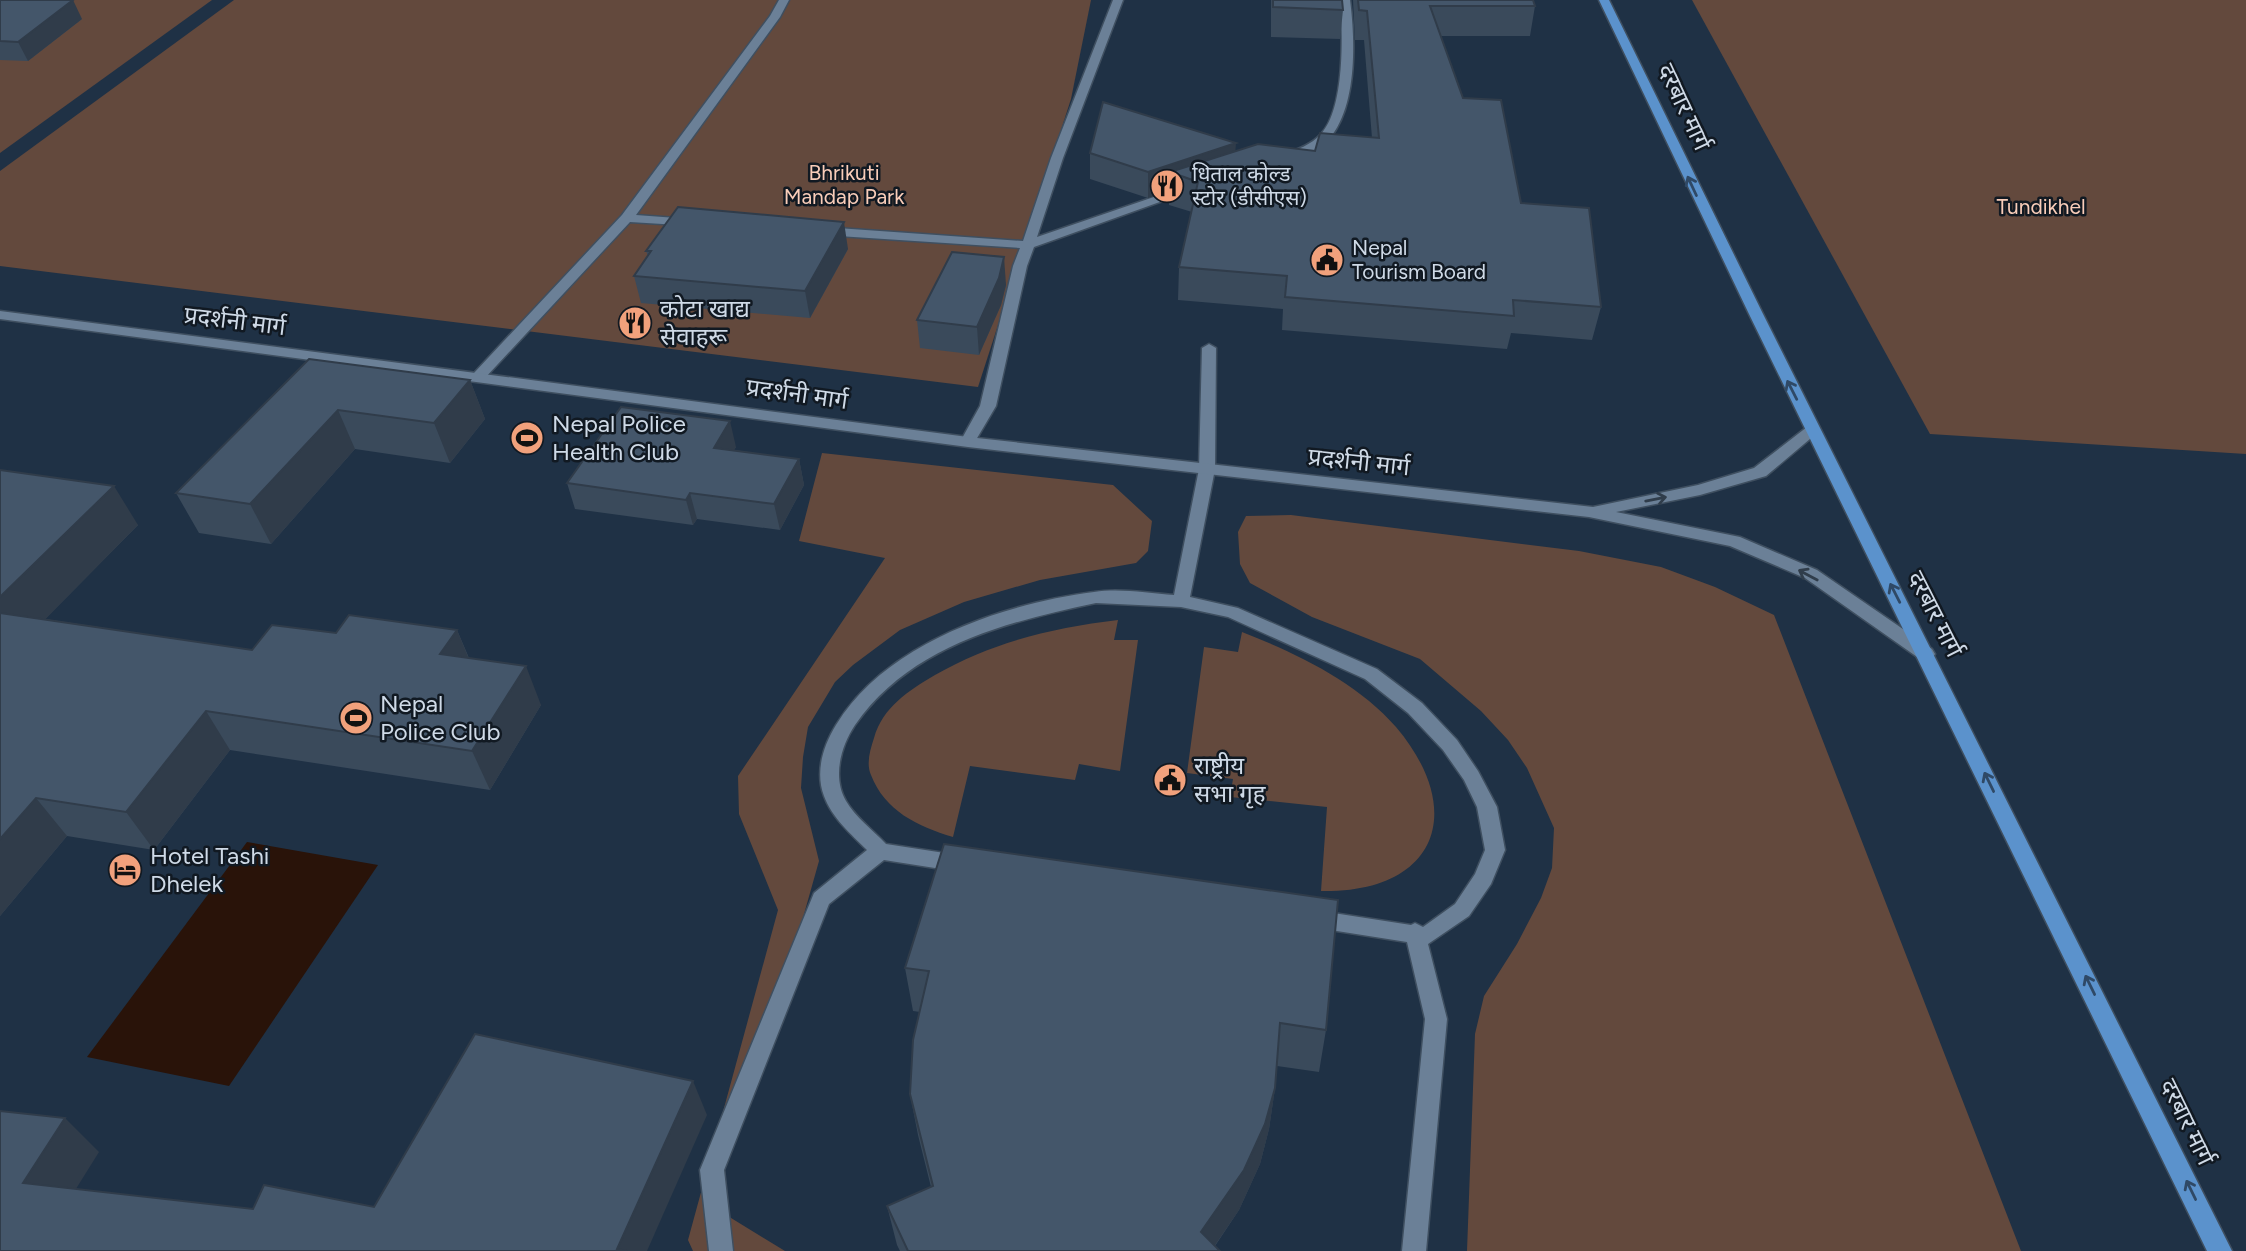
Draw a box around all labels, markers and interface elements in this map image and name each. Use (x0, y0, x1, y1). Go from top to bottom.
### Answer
street label: दरबार मार्ग (1652, 59, 1718, 156)
park label: Bhrikuti Mandap Park (784, 160, 905, 209)
place label: धिताल कोल्ड स्टोर (डीसीएस) (1192, 161, 1307, 210)
restaurant icon: धिताल कोल्ड स्टोर (डीसीएस) (1148, 167, 1186, 205)
one-way arrow (1685, 175, 1698, 197)
park label: Tundikhel (1996, 194, 2086, 219)
place label: Nepal Tourism Board (1352, 235, 1486, 284)
public building icon: Nepal Tourism Board (1308, 241, 1346, 279)
place label: कोटा खाद्य सेवाहरू (660, 294, 751, 351)
street label: प्रदर्शनी मार्ग (183, 300, 289, 341)
restaurant icon: कोटा खाद्य सेवाहरू (616, 304, 654, 342)
street label: प्रदर्शनी मार्ग (744, 372, 851, 415)
one-way arrow (1785, 380, 1799, 401)
place label: Nepal Police Health Club (552, 409, 686, 466)
sports icon: Nepal Police Health Club (508, 419, 546, 457)
street label: प्रदर्शनी मार्ग (1307, 442, 1412, 481)
one-way arrow (1644, 491, 1667, 505)
street label: दरबार मार्ग (1902, 566, 1970, 662)
one-way arrow (1799, 567, 1819, 581)
one-way arrow (1887, 583, 1901, 604)
place label: Nepal Police Club (380, 689, 500, 746)
sports icon: Nepal Police Club (337, 699, 375, 737)
place label: राष्ट्रीय सभा गृह (1194, 751, 1267, 809)
public building icon: राष्ट्रीय सभा गृह (1151, 761, 1189, 799)
one-way arrow (1982, 772, 1996, 793)
place label: Hotel Tashi Dhelek (150, 841, 269, 898)
hotel icon: Hotel Tashi Dhelek (106, 851, 144, 889)
one-way arrow (2083, 975, 2097, 996)
street label: दरबार मार्ग (2154, 1074, 2221, 1171)
one-way arrow (2183, 1180, 2197, 1201)

